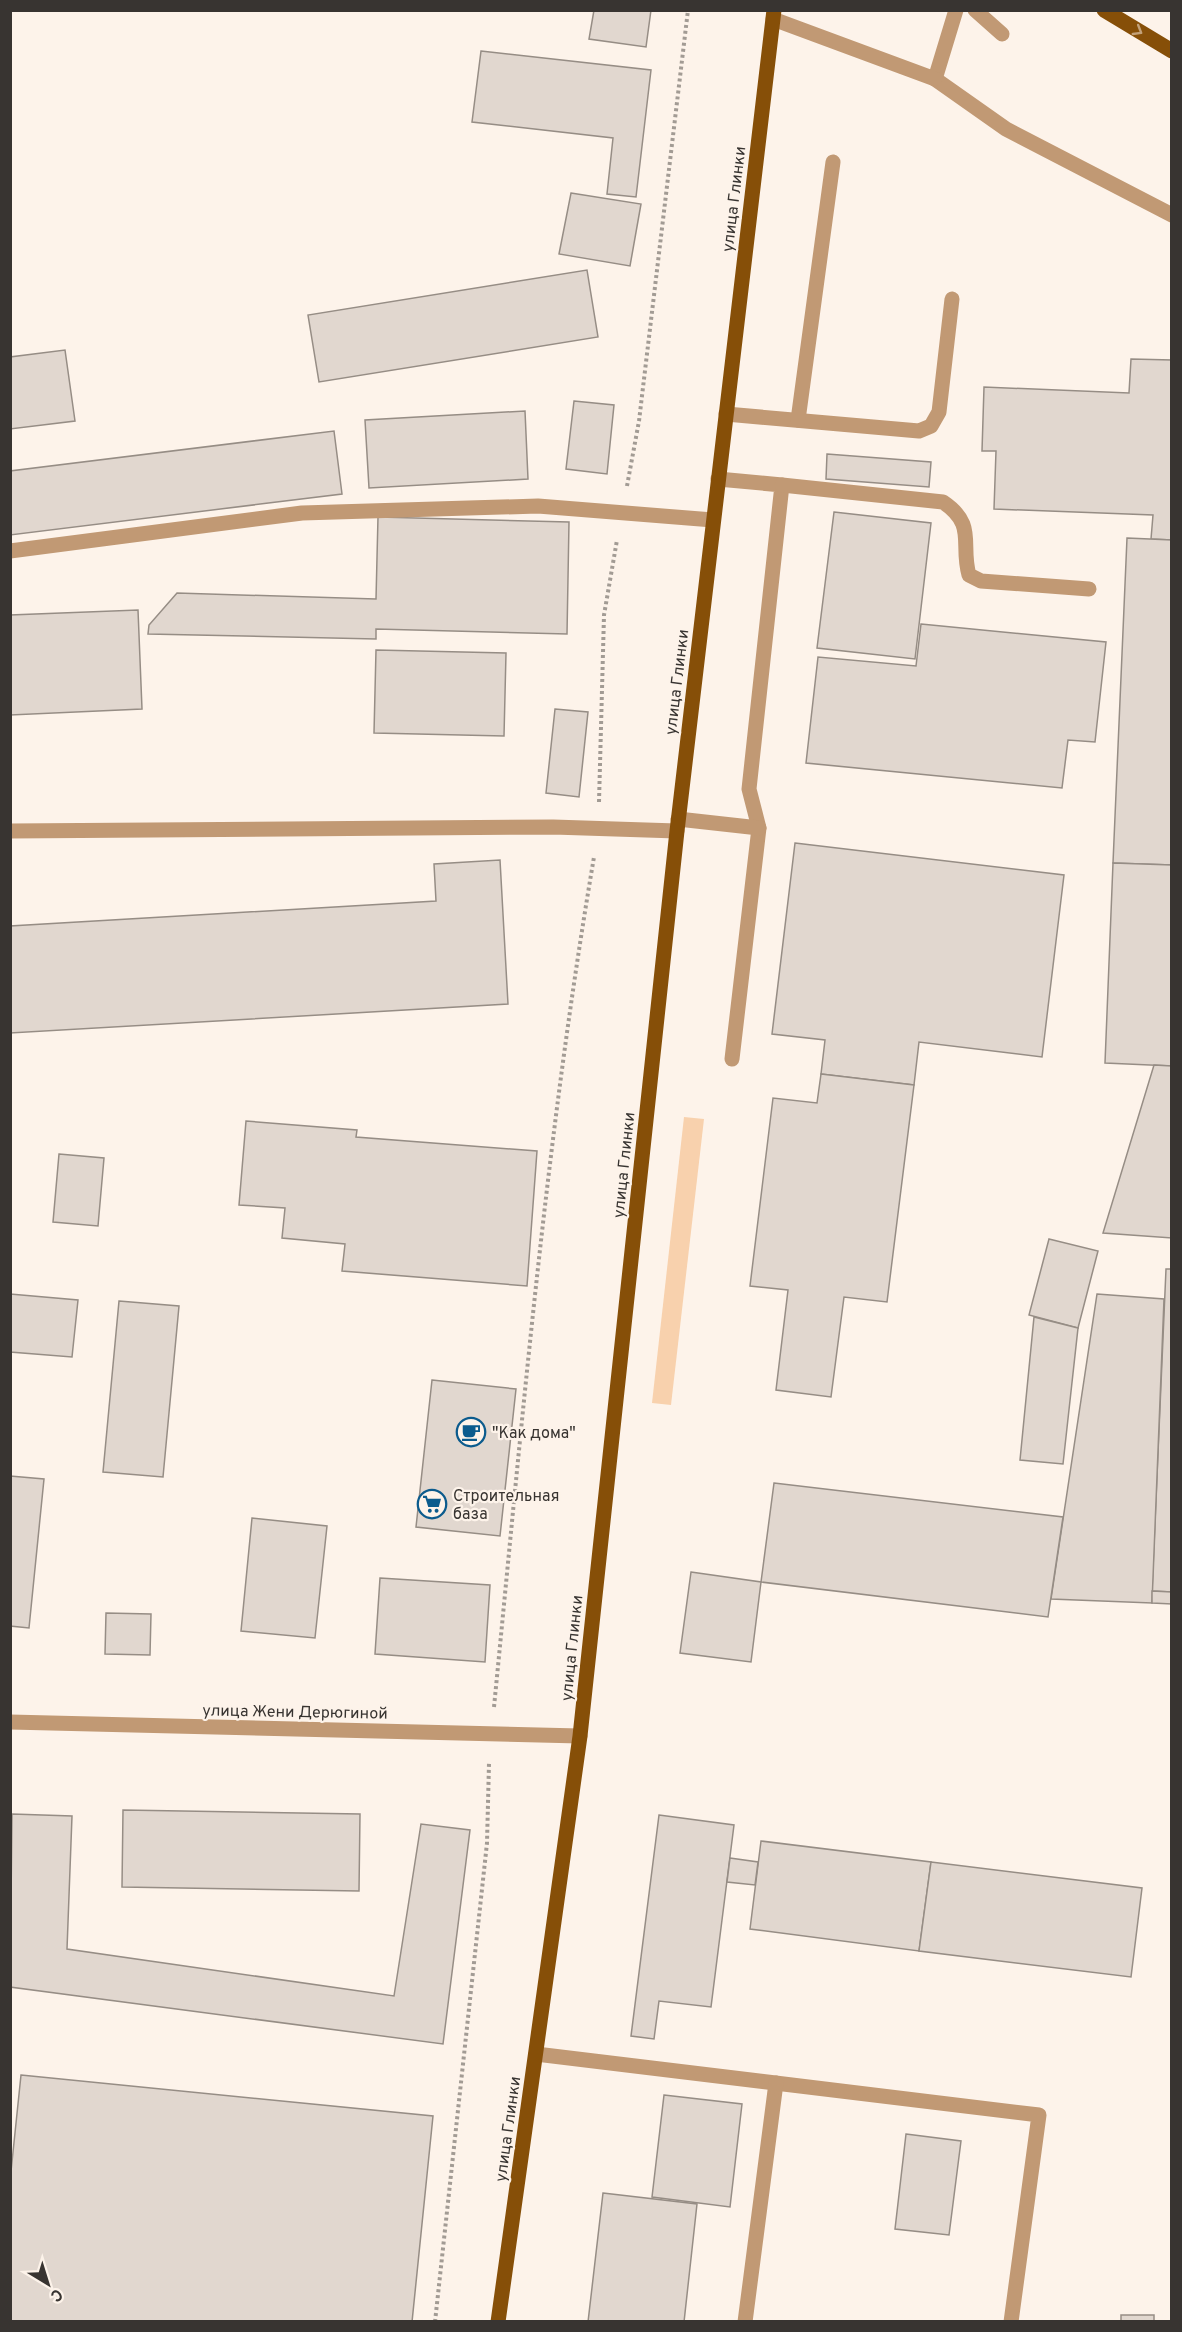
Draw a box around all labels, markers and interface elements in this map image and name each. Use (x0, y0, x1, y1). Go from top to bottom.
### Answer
one-way arrow (1131, 23, 1142, 35)
street label: улица Глинки (719, 145, 751, 253)
street label: улица Глинки (662, 628, 694, 736)
street label: улица Глинки (609, 1111, 640, 1219)
cafe icon: "Как дома" (455, 1416, 487, 1448)
place label: "Как дома" (492, 1424, 576, 1444)
place label: Строительная база (453, 1487, 559, 1525)
supermarket icon: Строительная база (416, 1488, 448, 1520)
street label: улица Глинки (557, 1594, 588, 1702)
street label: улица Жени Дерюгиной (202, 1701, 388, 1725)
street label: улица Глинки (492, 2075, 526, 2183)
north arrow (18, 2254, 78, 2314)
text: С (46, 2283, 66, 2305)

